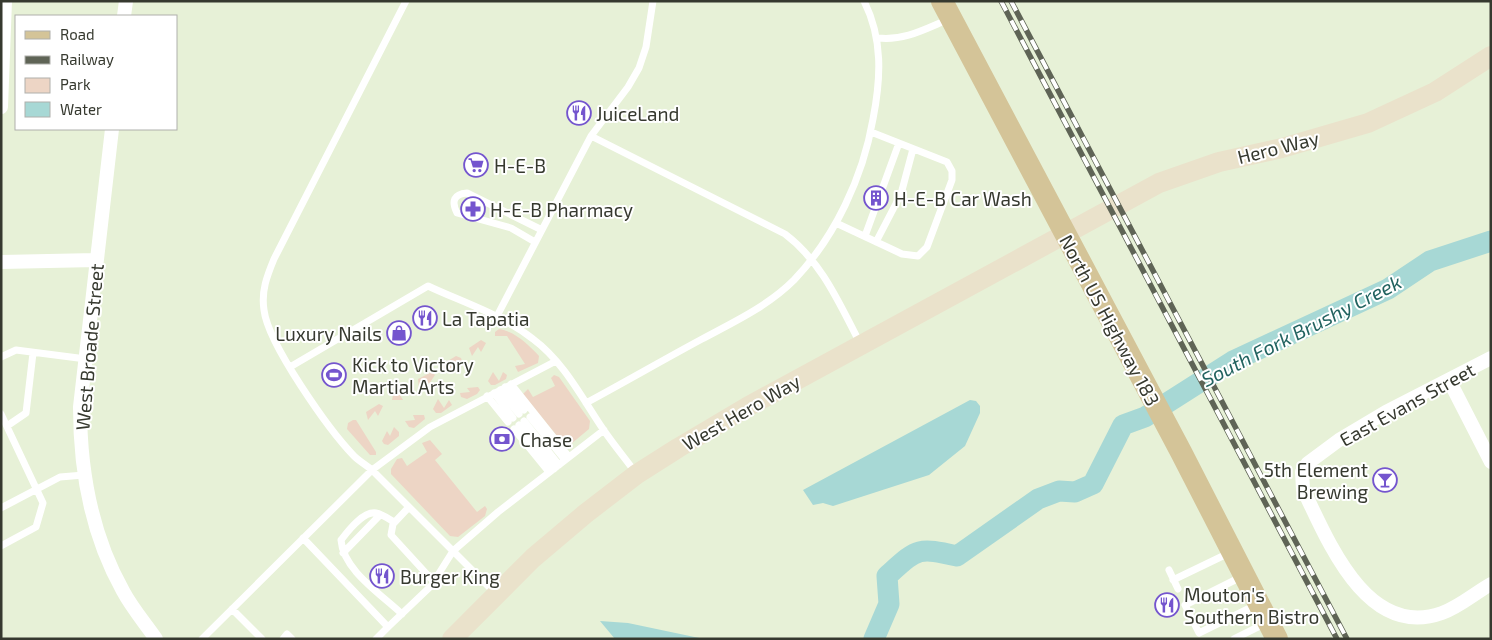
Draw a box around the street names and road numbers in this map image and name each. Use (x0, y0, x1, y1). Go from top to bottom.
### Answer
street label: Hero Way (1235, 126, 1321, 168)
street label: North US Highway 183 (1055, 231, 1165, 409)
street label: West Broade Street (70, 263, 108, 431)
street label: East Evans Street (1335, 357, 1479, 451)
street label: West Hero Way (678, 369, 804, 455)

